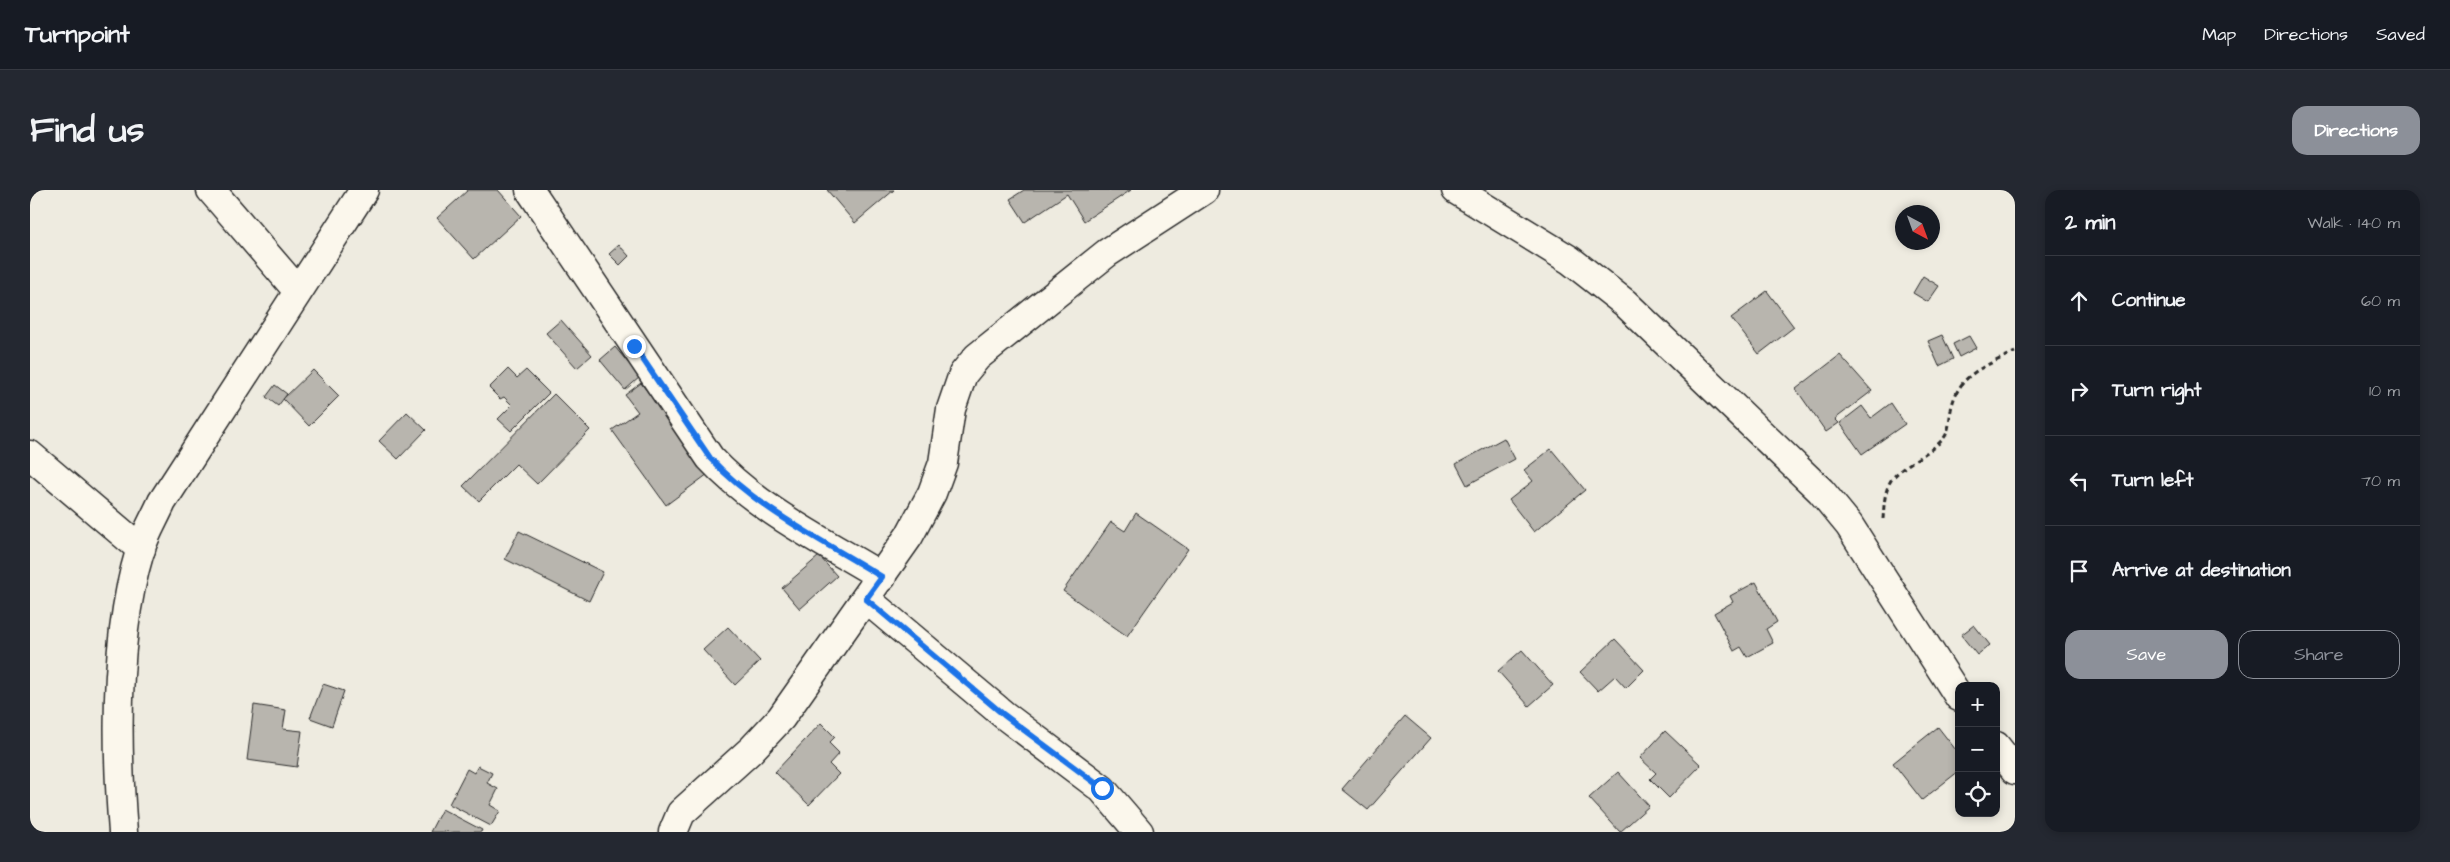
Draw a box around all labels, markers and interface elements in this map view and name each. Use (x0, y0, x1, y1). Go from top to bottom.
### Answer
text: Turnpoint (25, 18, 130, 52)
text: Map (2202, 22, 2236, 47)
text: Directions (2264, 22, 2348, 47)
text: Saved (2376, 22, 2425, 47)
text: Find us (30, 106, 144, 155)
button: Directions (2292, 106, 2420, 155)
north arrow (1895, 205, 1940, 250)
text: 2 min (2065, 208, 2115, 237)
text: Walk · 140 m (2308, 212, 2400, 234)
icon: ahead (2065, 287, 2093, 315)
text: Continue (2112, 287, 2186, 314)
text: 60 m (2361, 290, 2400, 312)
route end (623, 335, 646, 358)
icon: right (2065, 377, 2093, 405)
text: Turn right (2112, 377, 2201, 404)
text: 10 m (2369, 380, 2400, 402)
icon: left (2065, 467, 2093, 495)
text: Turn left (2112, 467, 2193, 494)
text: 70 m (2361, 470, 2400, 492)
icon: arrive (2065, 557, 2093, 585)
text: Arrive at destination (2112, 557, 2291, 584)
button: Save (2065, 630, 2228, 679)
button: Share (2238, 630, 2400, 679)
map controls (1955, 682, 2000, 817)
button: + (1955, 682, 2000, 727)
button: − (1955, 727, 2000, 772)
button: locate (1955, 772, 2000, 817)
route start (1091, 777, 1114, 800)

